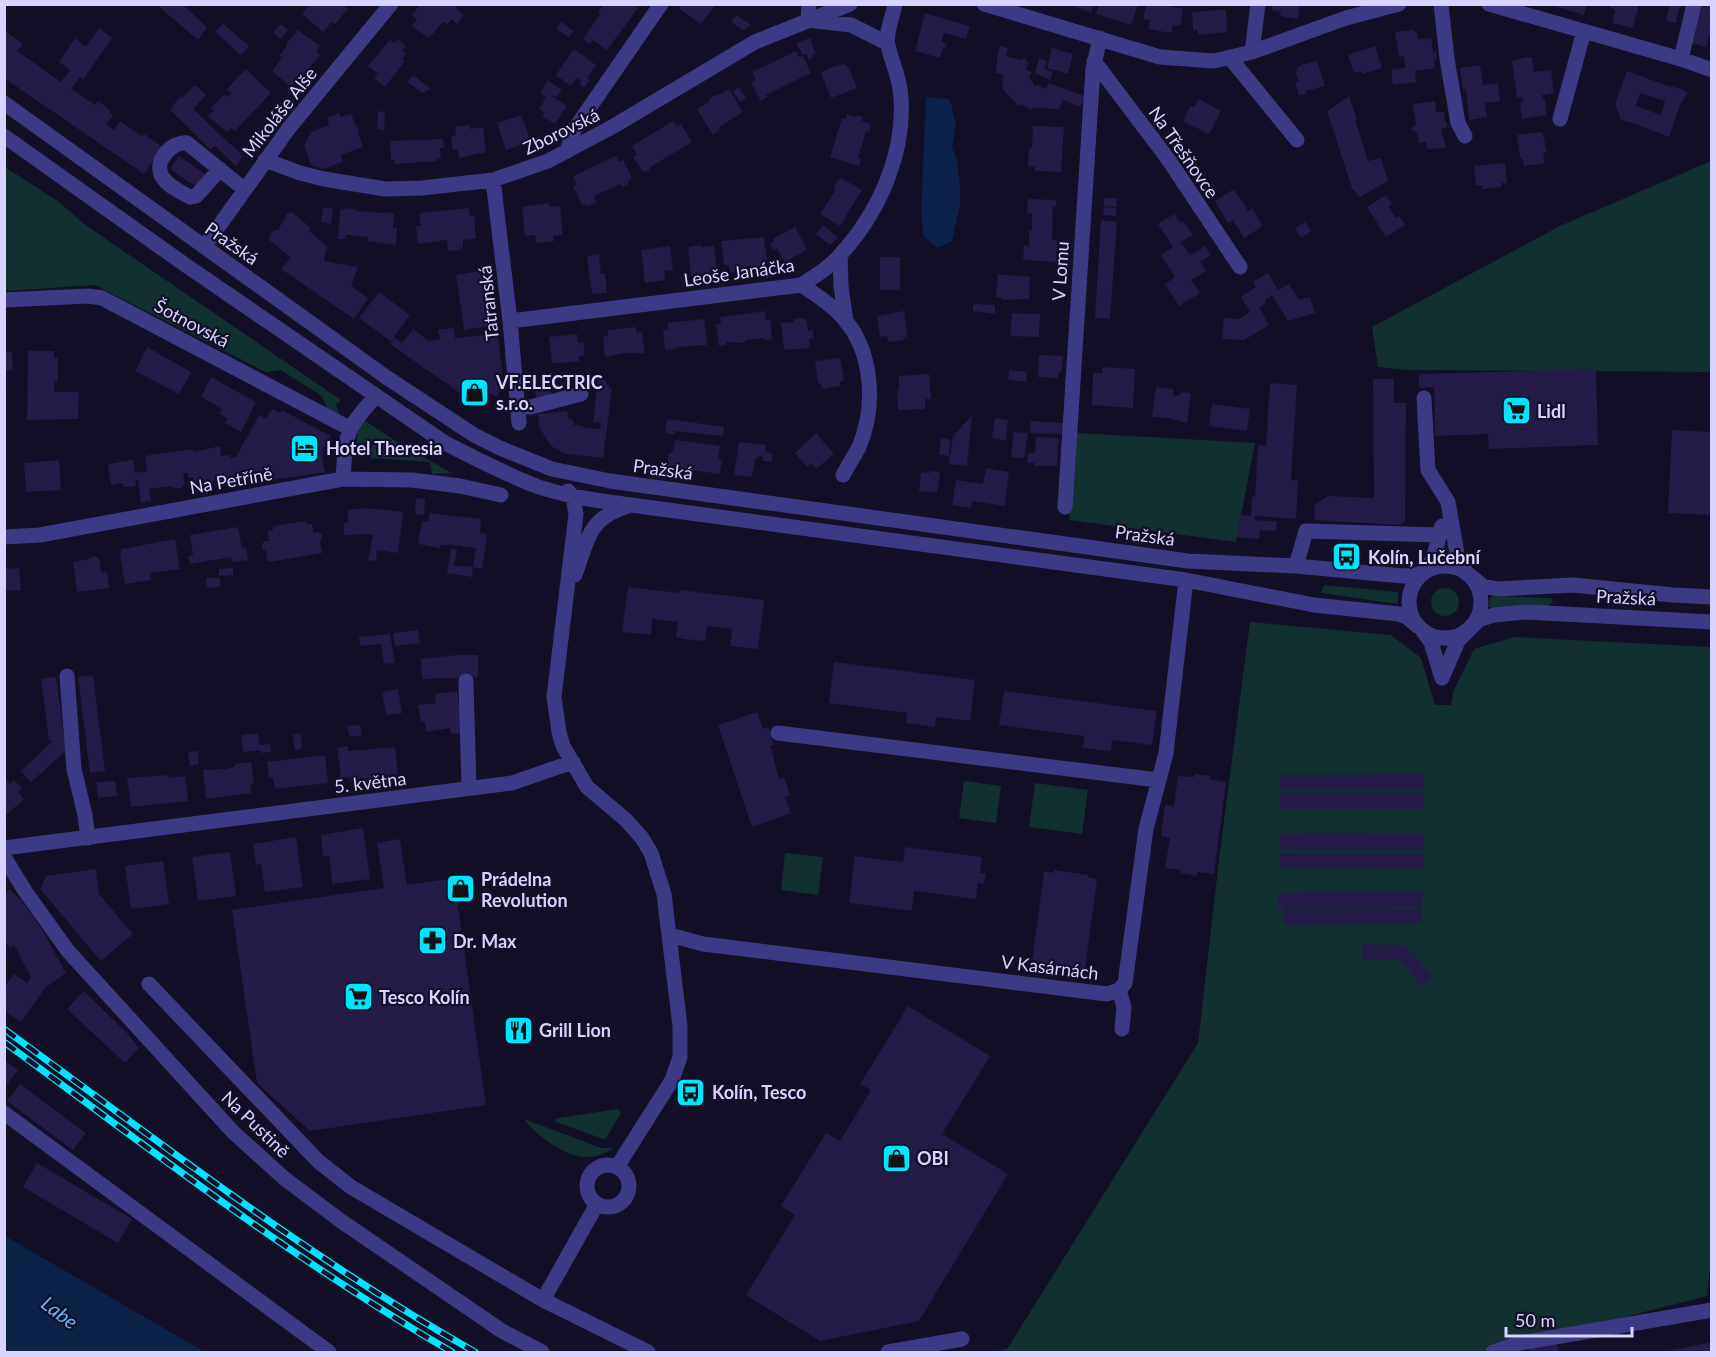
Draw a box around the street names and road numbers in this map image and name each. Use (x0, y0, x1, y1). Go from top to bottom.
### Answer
street label: Mikoláše Alše (237, 63, 321, 161)
street label: Na Třešňovce (1144, 102, 1224, 202)
street label: Zborovská (519, 103, 603, 159)
street label: Pražská (201, 217, 263, 269)
street label: V Lomu (1047, 240, 1073, 302)
street label: Leoše Janáčka (682, 253, 796, 291)
street label: Tatranská (473, 264, 503, 342)
street label: Šotnovská (151, 294, 233, 352)
street label: Pražská (632, 454, 694, 484)
street label: Na Petříně (188, 462, 274, 498)
street label: Pražská (1114, 520, 1176, 550)
street label: Pražská (1595, 584, 1657, 610)
street label: 5. května (333, 767, 407, 797)
street label: V Kasárnách (1000, 950, 1100, 984)
street label: Na Pustině (217, 1086, 295, 1162)

